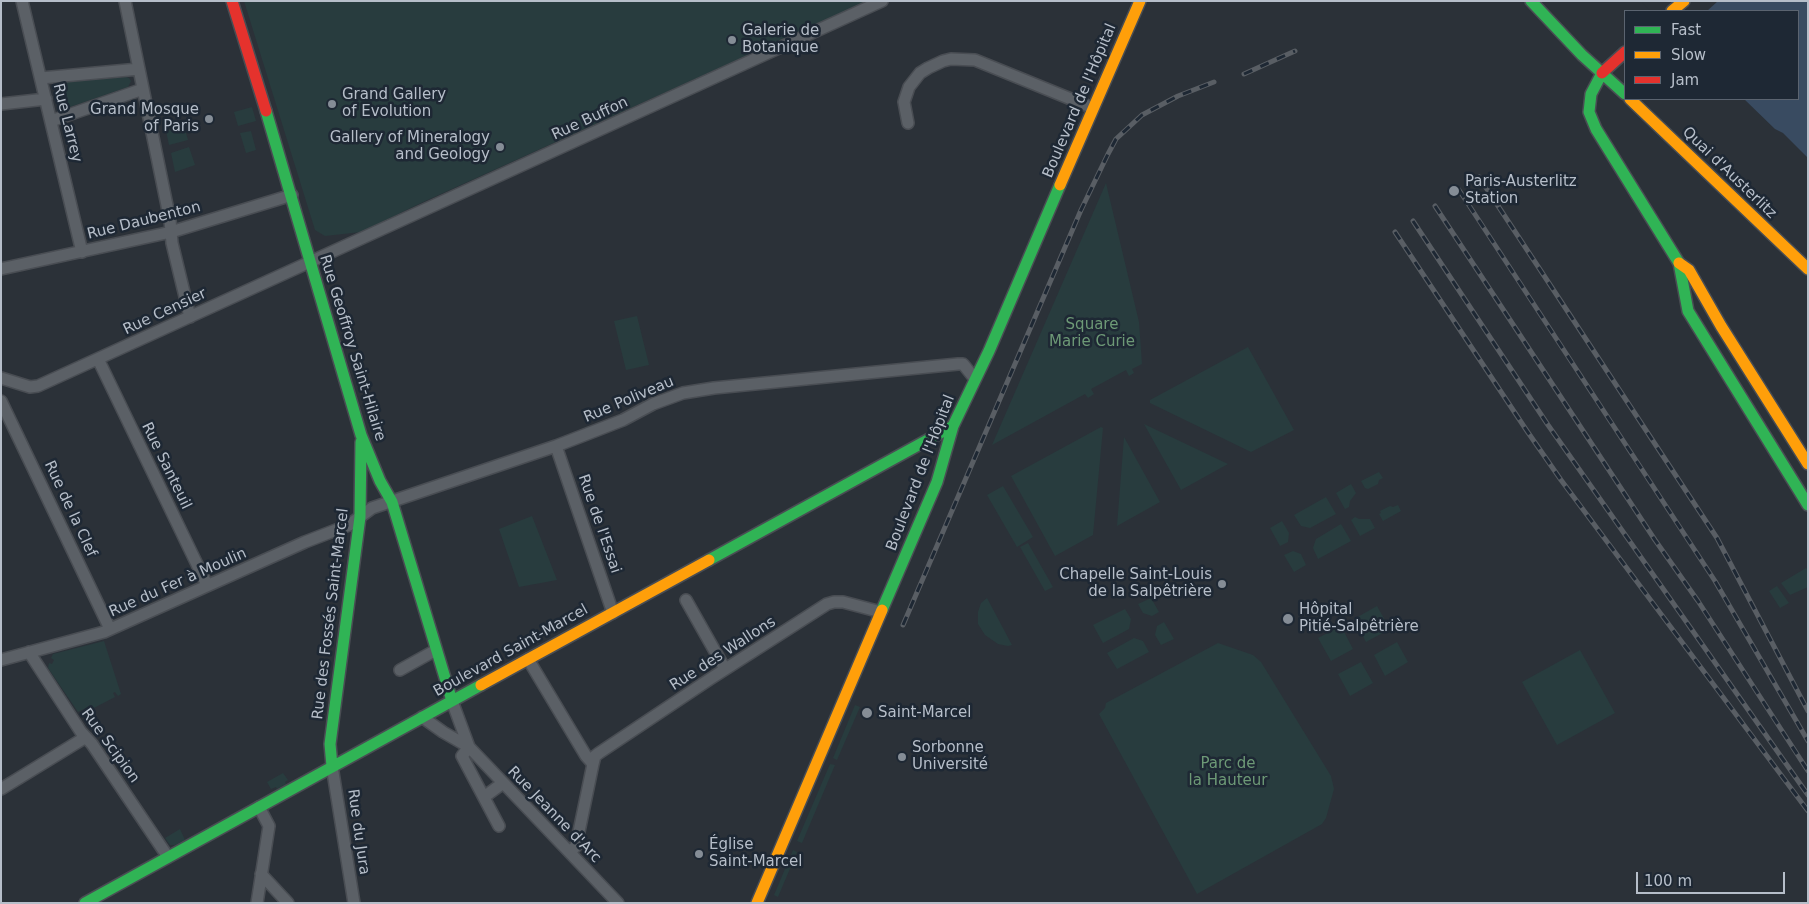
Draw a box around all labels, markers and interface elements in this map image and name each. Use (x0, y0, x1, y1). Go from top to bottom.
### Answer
legend (1624, 10, 1799, 100)
street label: Boulevard de l'Hôpital (1039, 21, 1121, 181)
text: Fast (1671, 21, 1701, 39)
place label: Galerie de Botanique (742, 22, 819, 57)
marker: Galerie de Botanique (726, 34, 738, 46)
text: Slow (1671, 46, 1706, 64)
text: Jam (1671, 71, 1699, 89)
street label: Rue Larrey (49, 82, 85, 164)
place label: Grand Gallery of Evolution (342, 86, 446, 121)
street label: Rue Buffon (549, 94, 631, 144)
marker: Grand Gallery of Evolution (326, 98, 338, 110)
place label: Grand Mosque of Paris (90, 101, 199, 136)
marker: Grand Mosque of Paris (203, 113, 215, 125)
street label: Quai d'Austerlitz (1678, 123, 1780, 223)
place label: Gallery of Mineralogy and Geology (330, 129, 490, 164)
marker: Gallery of Mineralogy and Geology (494, 141, 506, 153)
place label: Paris-Austerlitz Station (1465, 173, 1577, 208)
marker: Paris-Austerlitz Station (1447, 184, 1461, 198)
street label: Rue Daubenton (85, 198, 203, 244)
street label: Rue Geoffroy Saint-Hilaire (315, 253, 389, 443)
street label: Rue Censier (120, 285, 210, 339)
park label: Square Marie Curie (1049, 316, 1135, 351)
street label: Rue Poliveau (581, 373, 677, 427)
street label: Boulevard de l'Hôpital (883, 392, 959, 554)
street label: Rue Santeuil (137, 420, 195, 512)
street label: Rue de la Clef (40, 458, 100, 560)
street label: Rue de l'Essai (574, 472, 624, 576)
street label: Rue des Fossés Saint-Marcel (309, 507, 353, 721)
street label: Rue du Fer à Moulin (107, 545, 249, 621)
place label: Chapelle Saint-Louis de la Salpêtrière (1059, 566, 1212, 601)
marker: Chapelle Saint-Louis de la Salpêtrière (1216, 578, 1228, 590)
street label: Boulevard Saint-Marcel (431, 601, 591, 701)
place label: Hôpital Pitié-Salpêtrière (1299, 601, 1419, 636)
marker: Hôpital Pitié-Salpêtrière (1281, 612, 1295, 626)
street label: Rue des Wallons (667, 613, 779, 695)
place label: Saint-Marcel (878, 704, 971, 722)
street label: Rue Scipion (77, 705, 143, 787)
marker: Saint-Marcel (860, 706, 874, 720)
place label: Sorbonne Université (912, 739, 988, 774)
marker: Sorbonne Université (896, 751, 908, 763)
park label: Parc de la Hauteur (1189, 755, 1267, 790)
street label: Rue Jeanne d'Arc (503, 763, 605, 867)
street label: Rue du Jura (343, 788, 373, 876)
place label: Église Saint-Marcel (709, 836, 802, 871)
marker: Église Saint-Marcel (693, 848, 705, 860)
scale bar (1639, 862, 1788, 894)
text: 100 m (1644, 872, 1692, 890)

